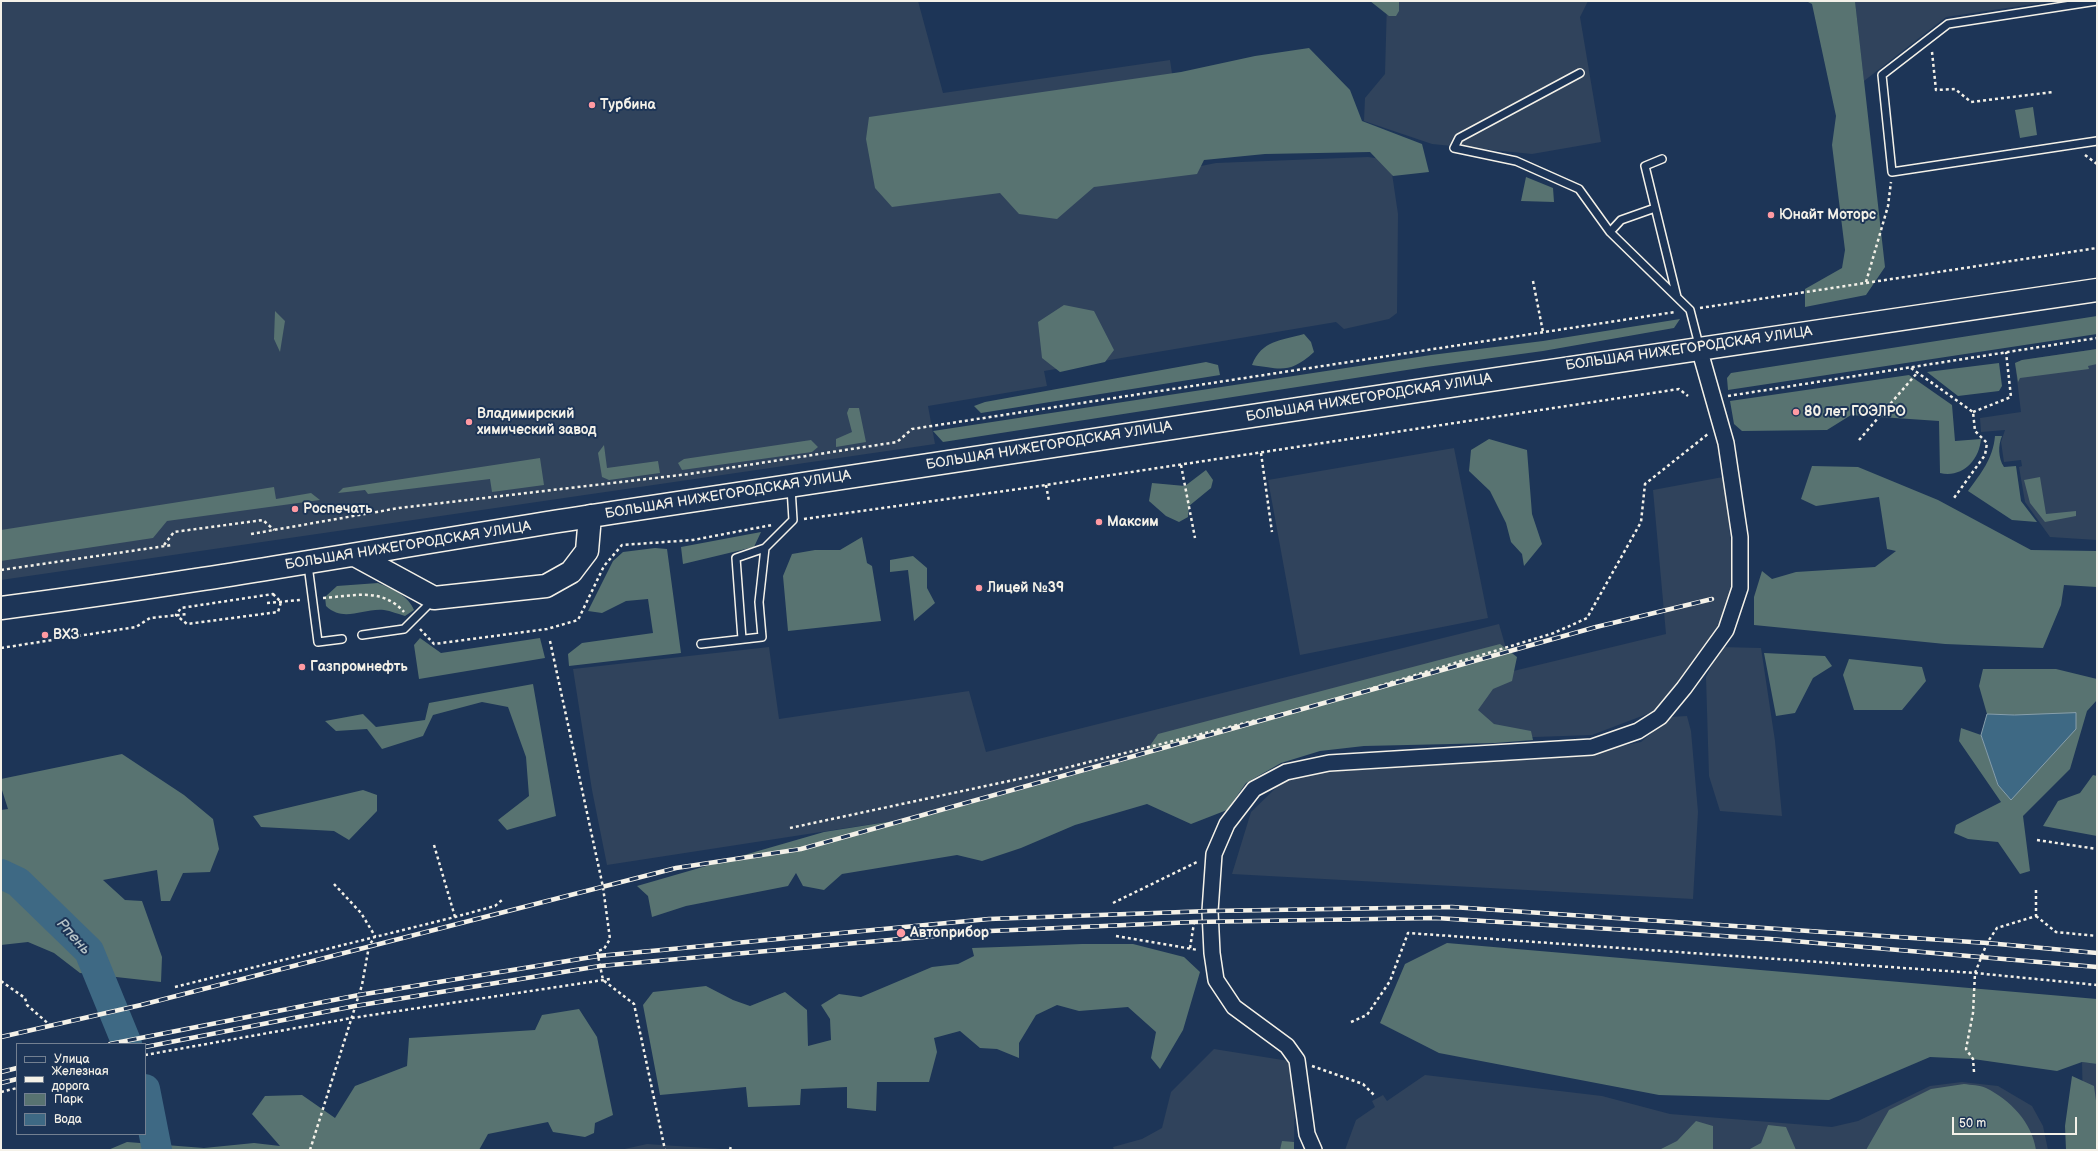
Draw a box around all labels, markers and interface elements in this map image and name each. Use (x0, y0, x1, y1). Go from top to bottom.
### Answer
place label: Турбина (600, 97, 656, 113)
marker: Турбина (587, 100, 597, 110)
place label: Юнайт Моторс (1779, 207, 1876, 223)
marker: Юнайт Моторс (1766, 210, 1776, 220)
street label: БОЛЬШАЯ НИЖЕГОРОДСКАЯ УЛИЦА (1565, 323, 1813, 375)
street label: БОЛЬШАЯ НИЖЕГОРОДСКАЯ УЛИЦА (1245, 370, 1493, 426)
place label: 80 лет ГОЭЛРО (1804, 404, 1906, 420)
place label: Владимирский химический завод (477, 406, 596, 438)
marker: 80 лет ГОЭЛРО (1791, 407, 1801, 417)
marker: Владимирский химический завод (464, 417, 474, 427)
street label: БОЛЬШАЯ НИЖЕГОРОДСКАЯ УЛИЦА (925, 418, 1173, 474)
street label: БОЛЬШАЯ НИЖЕГОРОДСКАЯ УЛИЦА (604, 467, 852, 523)
place label: Роспечать (303, 501, 372, 517)
marker: Роспечать (290, 504, 300, 514)
place label: Максим (1107, 514, 1159, 530)
marker: Максим (1094, 517, 1104, 527)
street label: БОЛЬШАЯ НИЖЕГОРОДСКАЯ УЛИЦА (284, 518, 532, 574)
place label: Лицей №39 (987, 580, 1064, 596)
marker: Лицей №39 (974, 583, 984, 593)
place label: ВХЗ (53, 627, 79, 643)
marker: ВХЗ (40, 630, 50, 640)
place label: Газпромнефть (310, 659, 408, 675)
marker: Газпромнефть (297, 662, 307, 672)
water label: Рпень (52, 915, 94, 959)
place label: Автоприбор (910, 925, 989, 941)
marker: Автоприбор (895, 927, 907, 939)
legend (16, 1043, 146, 1135)
text: Улица (54, 1052, 90, 1067)
text: Железная дорога (52, 1064, 109, 1094)
text: Парк (54, 1092, 83, 1107)
scale bar (1954, 1109, 2079, 1135)
text: Вода (54, 1112, 82, 1127)
text: 50 m (1959, 1116, 1986, 1131)

